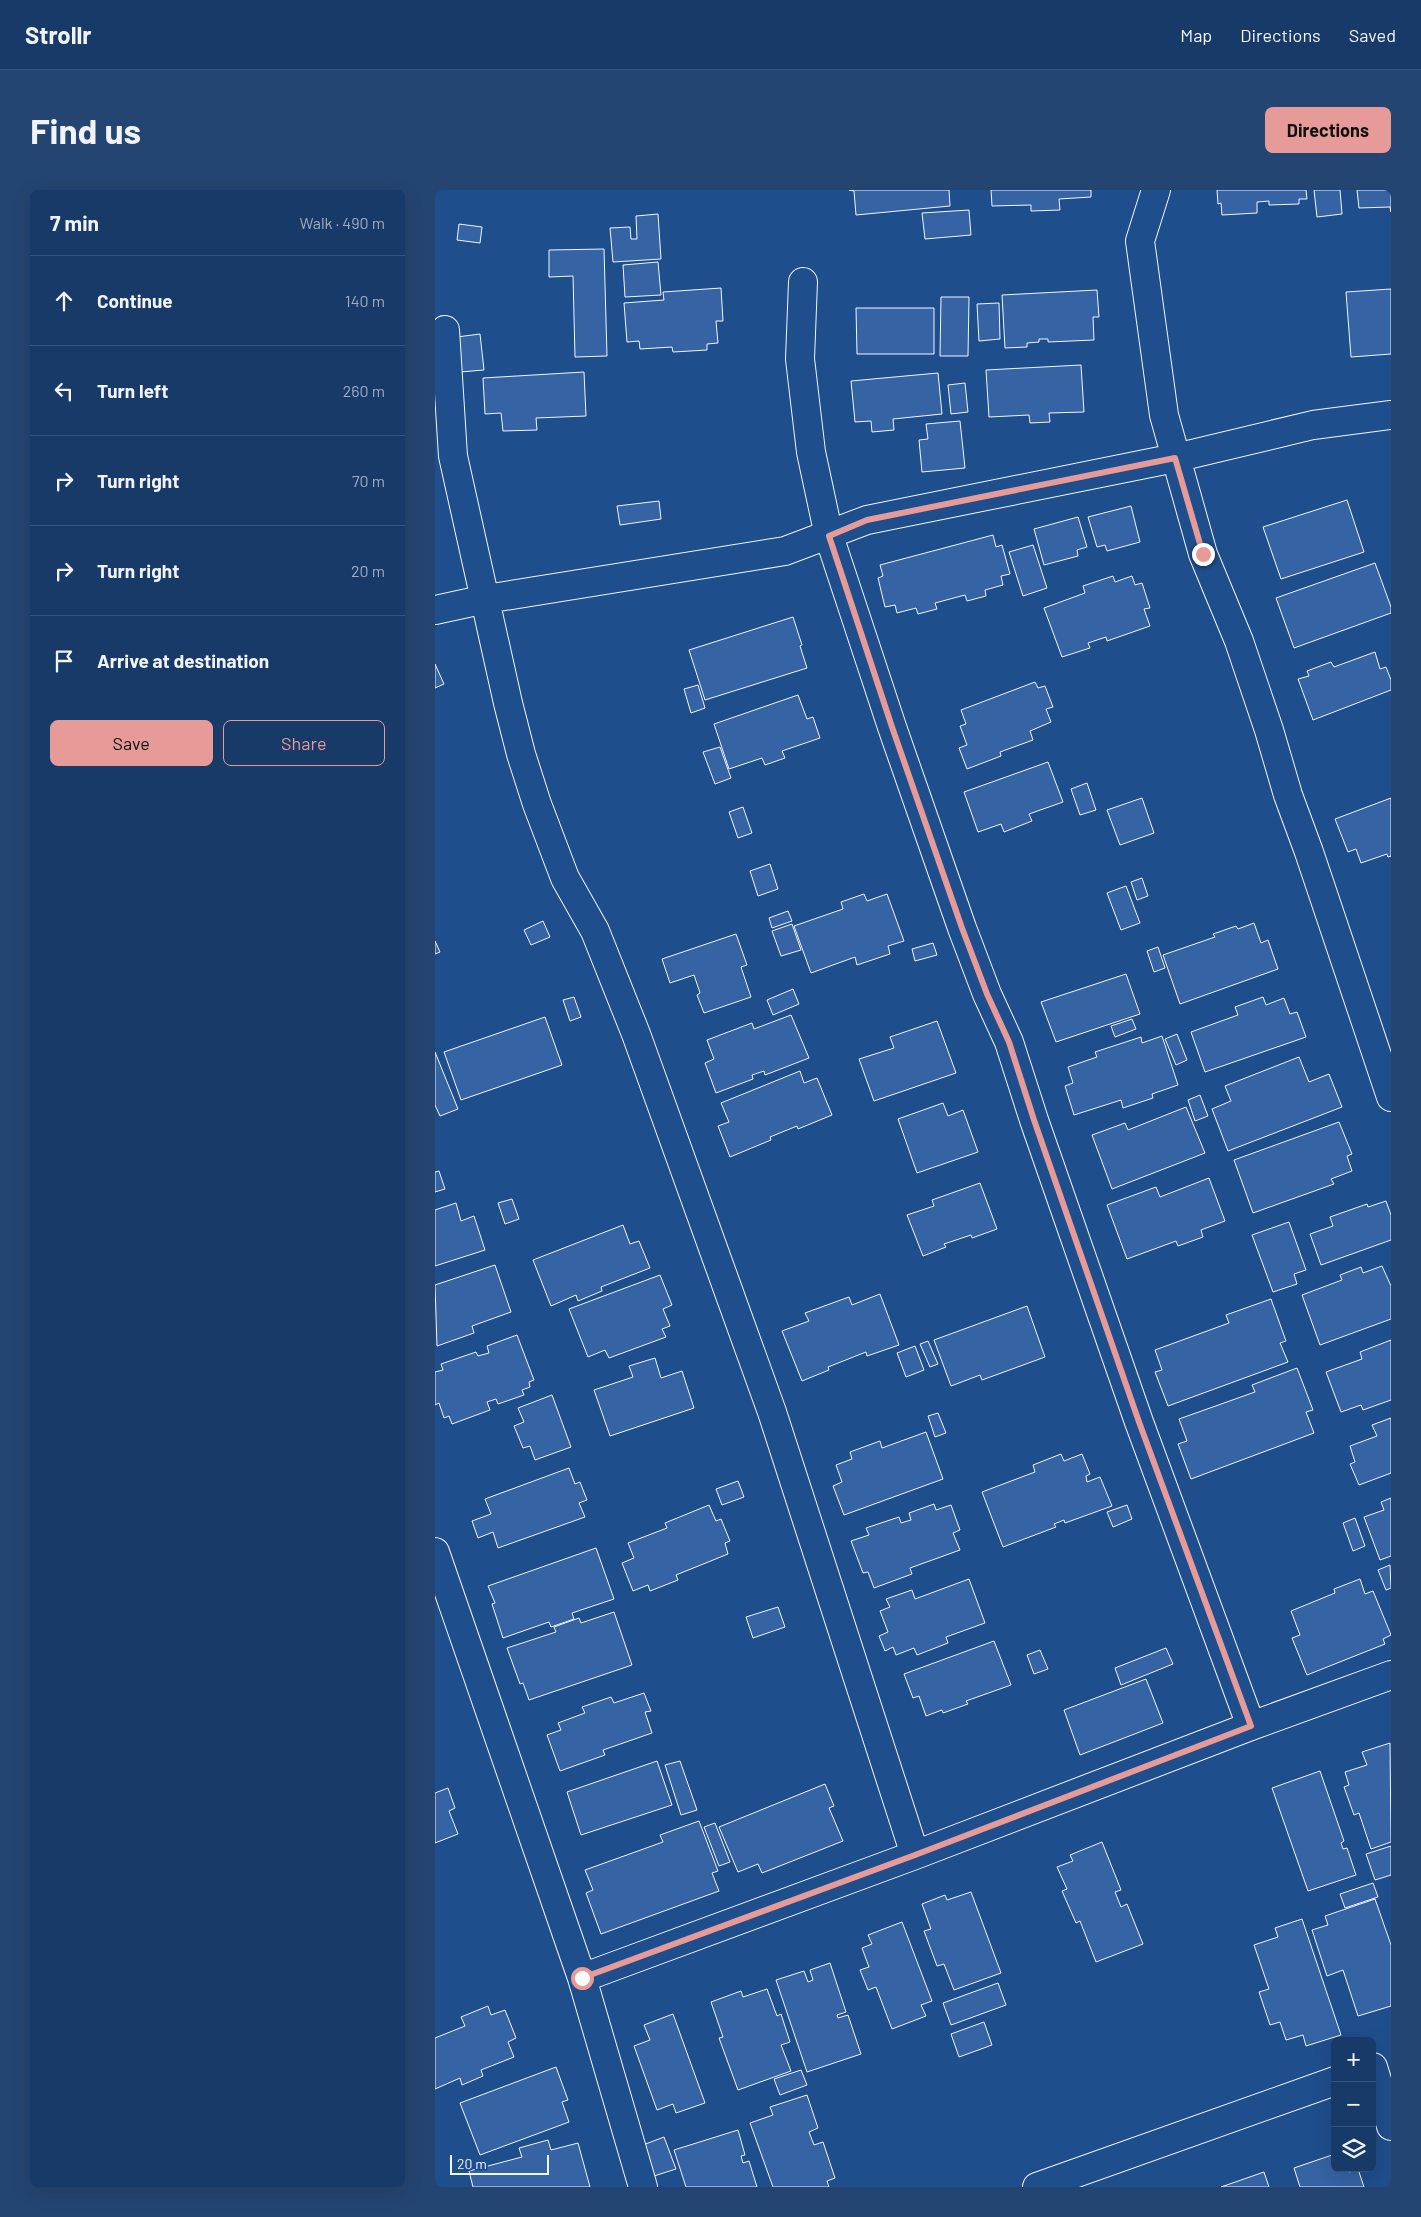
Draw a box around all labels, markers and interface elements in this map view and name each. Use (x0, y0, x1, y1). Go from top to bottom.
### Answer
text: Strollr (25, 20, 92, 49)
text: Map (1180, 24, 1212, 46)
text: Directions (1240, 24, 1321, 46)
text: Saved (1349, 24, 1396, 46)
button: Directions (1265, 107, 1391, 153)
text: Find us (30, 109, 141, 151)
text: 7 min (50, 210, 99, 235)
text: Walk · 490 m (299, 213, 385, 232)
icon: ahead (50, 287, 78, 315)
text: Continue (97, 289, 173, 312)
text: 140 m (345, 291, 385, 310)
icon: left (50, 377, 78, 405)
text: Turn left (97, 379, 168, 402)
text: 260 m (343, 381, 385, 400)
icon: right (50, 467, 78, 495)
text: Turn right (97, 469, 179, 492)
text: 70 m (352, 471, 385, 490)
route end (1192, 543, 1215, 566)
icon: right (50, 557, 78, 585)
text: Turn right (97, 559, 179, 582)
text: 20 m (351, 561, 385, 580)
icon: arrive (50, 647, 78, 675)
text: Arrive at destination (97, 649, 269, 672)
button: Save (50, 720, 213, 766)
button: Share (223, 720, 385, 766)
route start (571, 1967, 594, 1990)
map controls (1331, 2037, 1376, 2172)
button: + (1331, 2037, 1376, 2082)
button: − (1331, 2082, 1376, 2127)
button: layers (1331, 2127, 1376, 2172)
scale bar (450, 2152, 549, 2175)
text: 20 m (457, 2155, 487, 2172)

